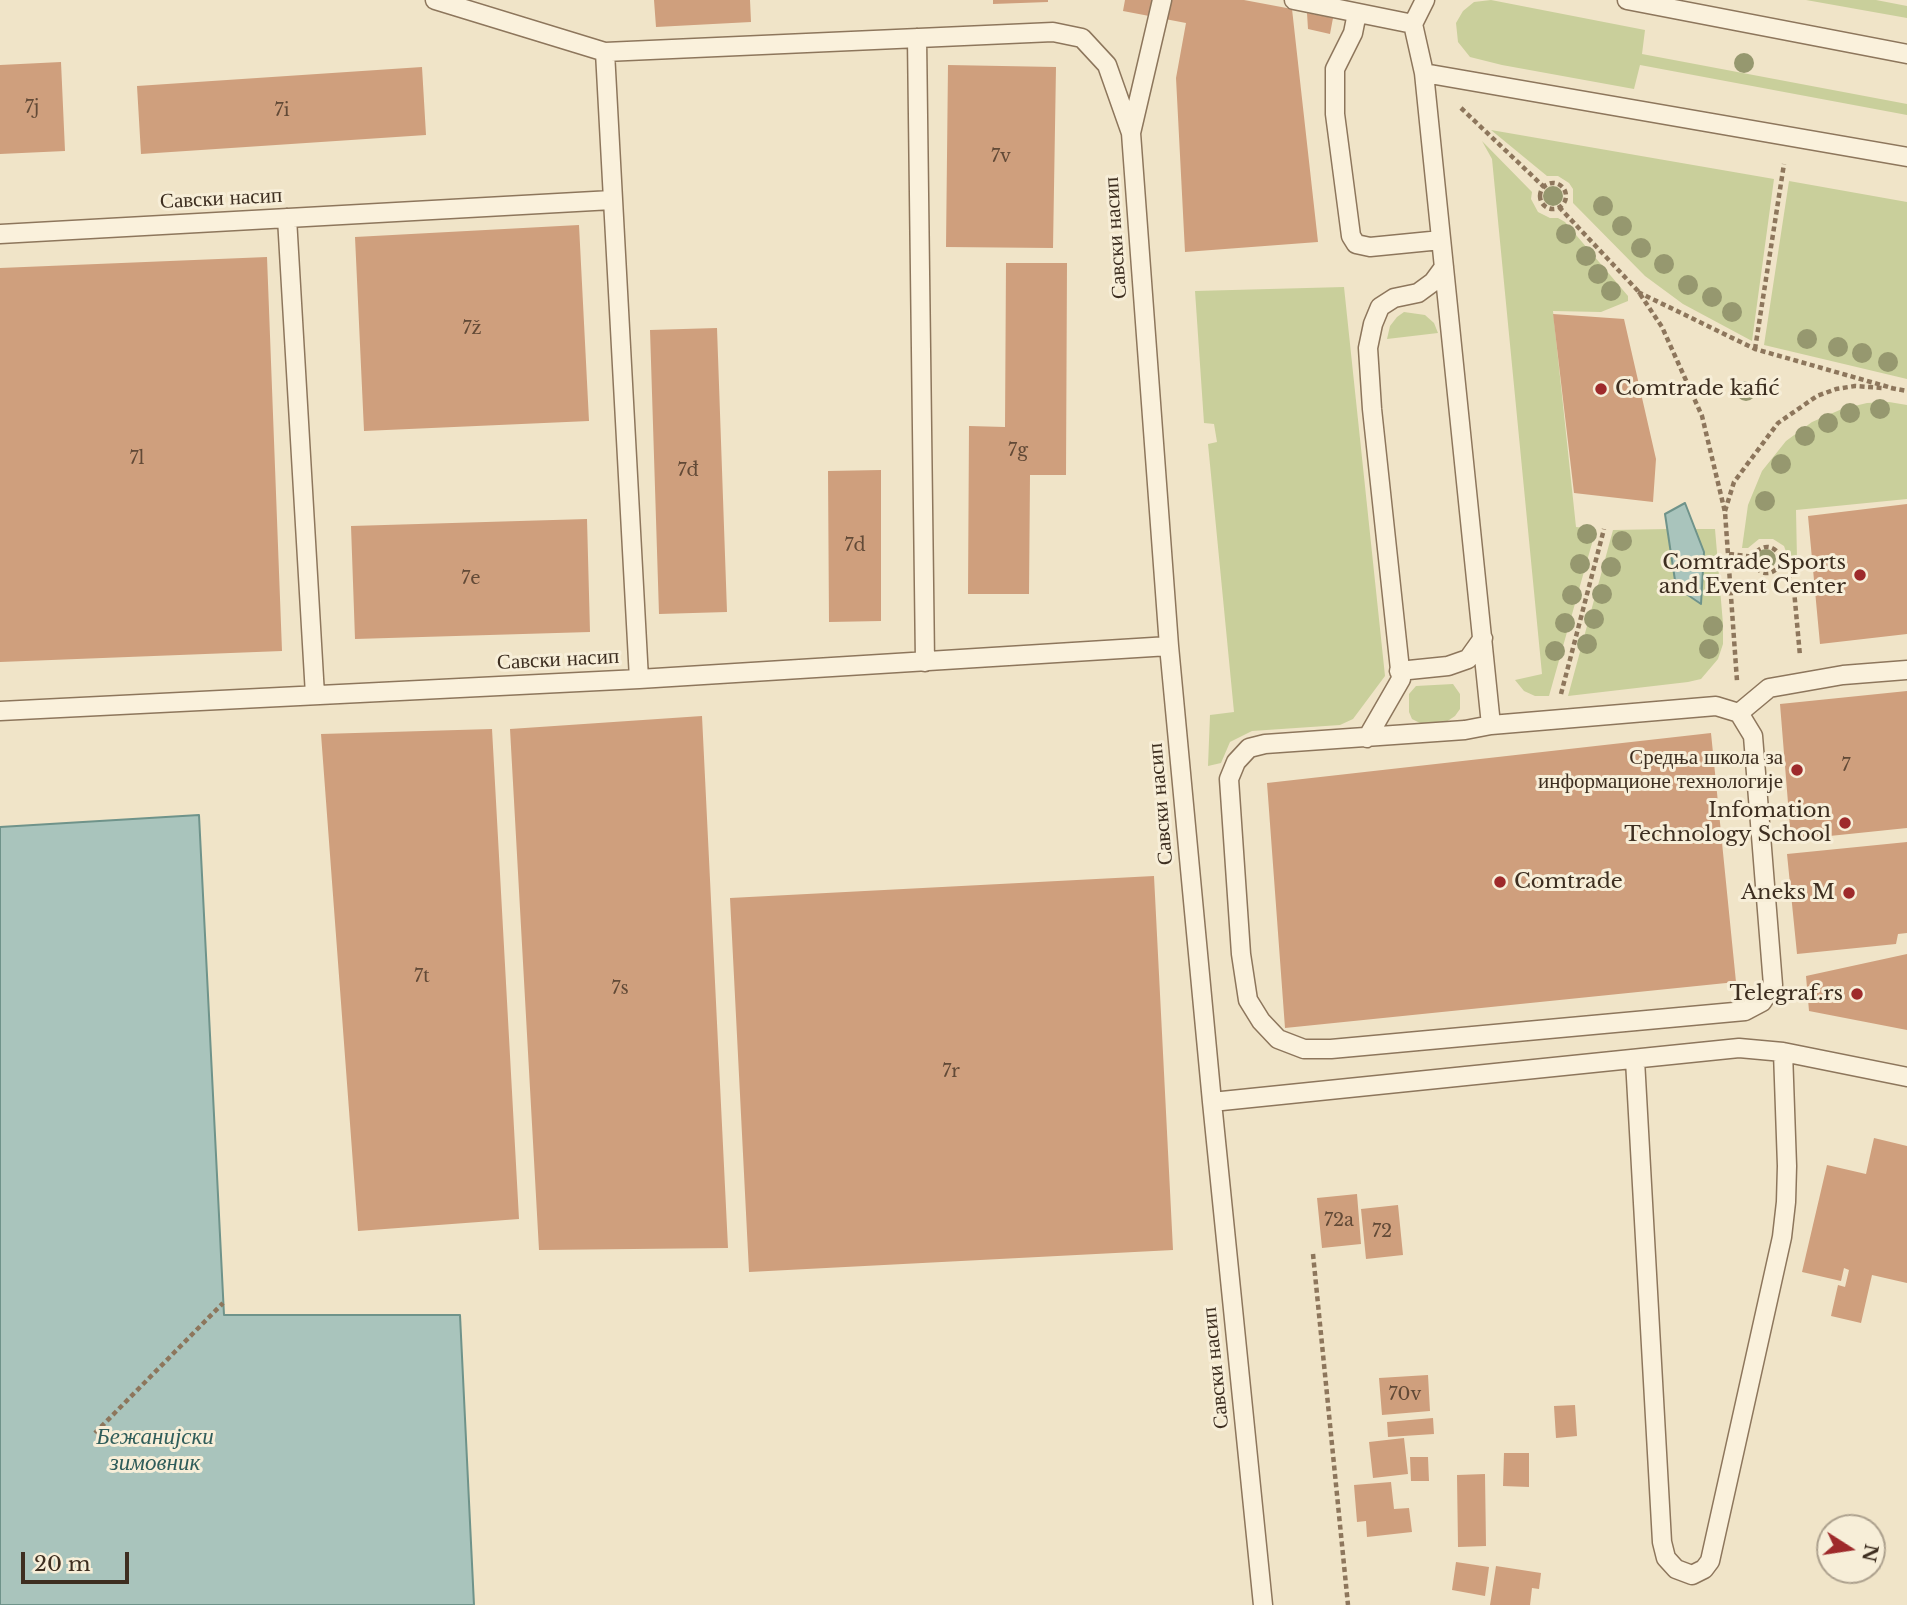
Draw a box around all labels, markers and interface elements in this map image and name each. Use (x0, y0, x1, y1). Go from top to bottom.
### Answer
house number: 7j (25, 97, 39, 119)
house number: 7i (274, 100, 290, 122)
house number: 7v (991, 146, 1011, 168)
street label: Савски насип (1099, 176, 1133, 300)
street label: Савски насип (159, 183, 283, 215)
house number: 7ž (462, 318, 482, 340)
place label: Comtrade kafić (1615, 376, 1779, 402)
marker: Comtrade kafić (1593, 381, 1609, 397)
house number: 7g (1008, 440, 1028, 462)
house number: 7l (130, 448, 144, 470)
house number: 7đ (677, 460, 699, 482)
house number: 7d (844, 535, 866, 557)
place label: Comtrade Sports and Event Center (1659, 550, 1846, 600)
marker: Comtrade Sports and Event Center (1852, 567, 1868, 583)
house number: 7e (461, 568, 481, 590)
street label: Савски насип (496, 644, 620, 676)
street label: Савски насип (1143, 742, 1179, 866)
place label: Средња школа за информационе технологије (1538, 745, 1783, 795)
house number: 7 (1841, 755, 1851, 777)
marker: Средња школа за информационе технологије (1789, 762, 1805, 778)
place label: Infomation Technology School (1624, 798, 1831, 848)
marker: Infomation Technology School (1837, 815, 1853, 831)
place label: Comtrade (1514, 869, 1623, 895)
marker: Comtrade (1492, 874, 1508, 890)
place label: Aneks M (1741, 880, 1835, 906)
marker: Aneks M (1841, 885, 1857, 901)
house number: 7t (414, 966, 430, 988)
house number: 7s (611, 978, 629, 1000)
place label: Telegraf.rs (1729, 981, 1843, 1007)
marker: Telegraf.rs (1849, 986, 1865, 1002)
house number: 7r (942, 1061, 960, 1083)
house number: 72a (1324, 1210, 1354, 1232)
house number: 72 (1372, 1221, 1392, 1243)
street label: Савски насип (1197, 1306, 1235, 1430)
house number: 70v (1389, 1384, 1421, 1406)
water label: Бежанијски зимовник (96, 1424, 214, 1478)
north arrow (1816, 1514, 1886, 1584)
scale bar (24, 1538, 133, 1582)
text: N (1857, 1542, 1883, 1564)
text: 20 m (34, 1551, 91, 1577)

